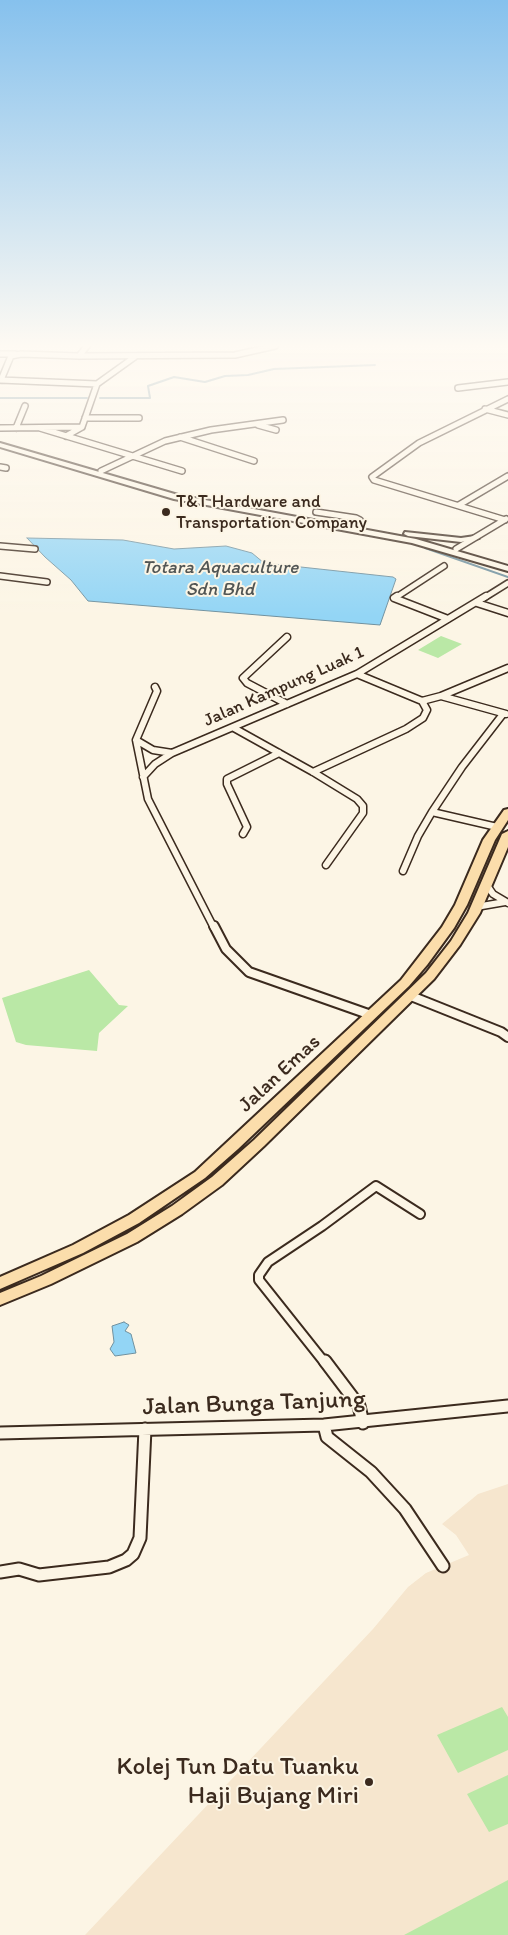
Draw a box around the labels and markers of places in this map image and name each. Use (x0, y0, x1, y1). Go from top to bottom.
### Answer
place label: T&T Hardware and Transportation Company (176, 491, 367, 534)
marker: T&T Hardware and Transportation Company (160, 506, 172, 518)
place label: Kolej Tun Datu Tuanku Haji Bujang Miri (117, 1753, 359, 1812)
marker: Kolej Tun Datu Tuanku Haji Bujang Miri (363, 1776, 375, 1788)

